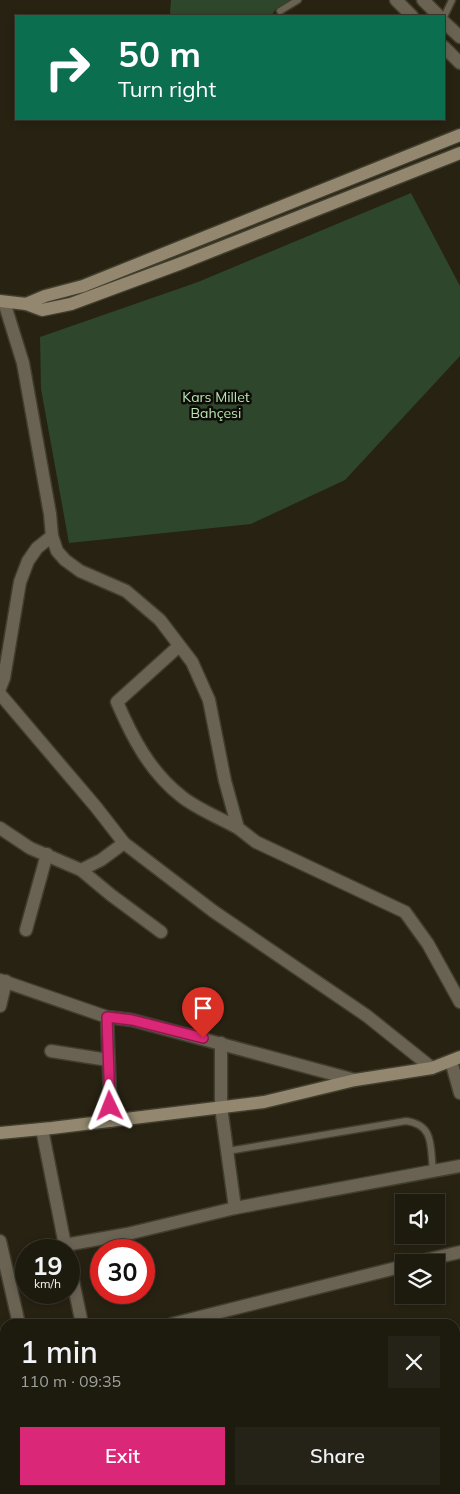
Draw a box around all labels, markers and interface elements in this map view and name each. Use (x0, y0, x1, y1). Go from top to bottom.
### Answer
text: 50 m (118, 32, 201, 76)
icon: right (35, 35, 100, 100)
text: Turn right (118, 75, 216, 103)
park label: Kars Millet Bahçesi (182, 388, 250, 422)
pin (182, 987, 224, 1038)
icon: arrive (189, 994, 217, 1022)
position arrow (83, 1079, 135, 1131)
map controls (395, 1194, 445, 1304)
button: sound (395, 1194, 445, 1244)
speed limit sign: 30 (90, 1239, 155, 1304)
text: 19 (32, 1250, 63, 1281)
button: layers (395, 1254, 445, 1304)
text: km/h (34, 1276, 61, 1291)
text: 1 min (20, 1333, 98, 1371)
button: close (388, 1336, 440, 1388)
text: 110 m · 09:35 (20, 1371, 121, 1391)
button: Exit (20, 1427, 225, 1485)
button: Share (235, 1427, 440, 1485)

